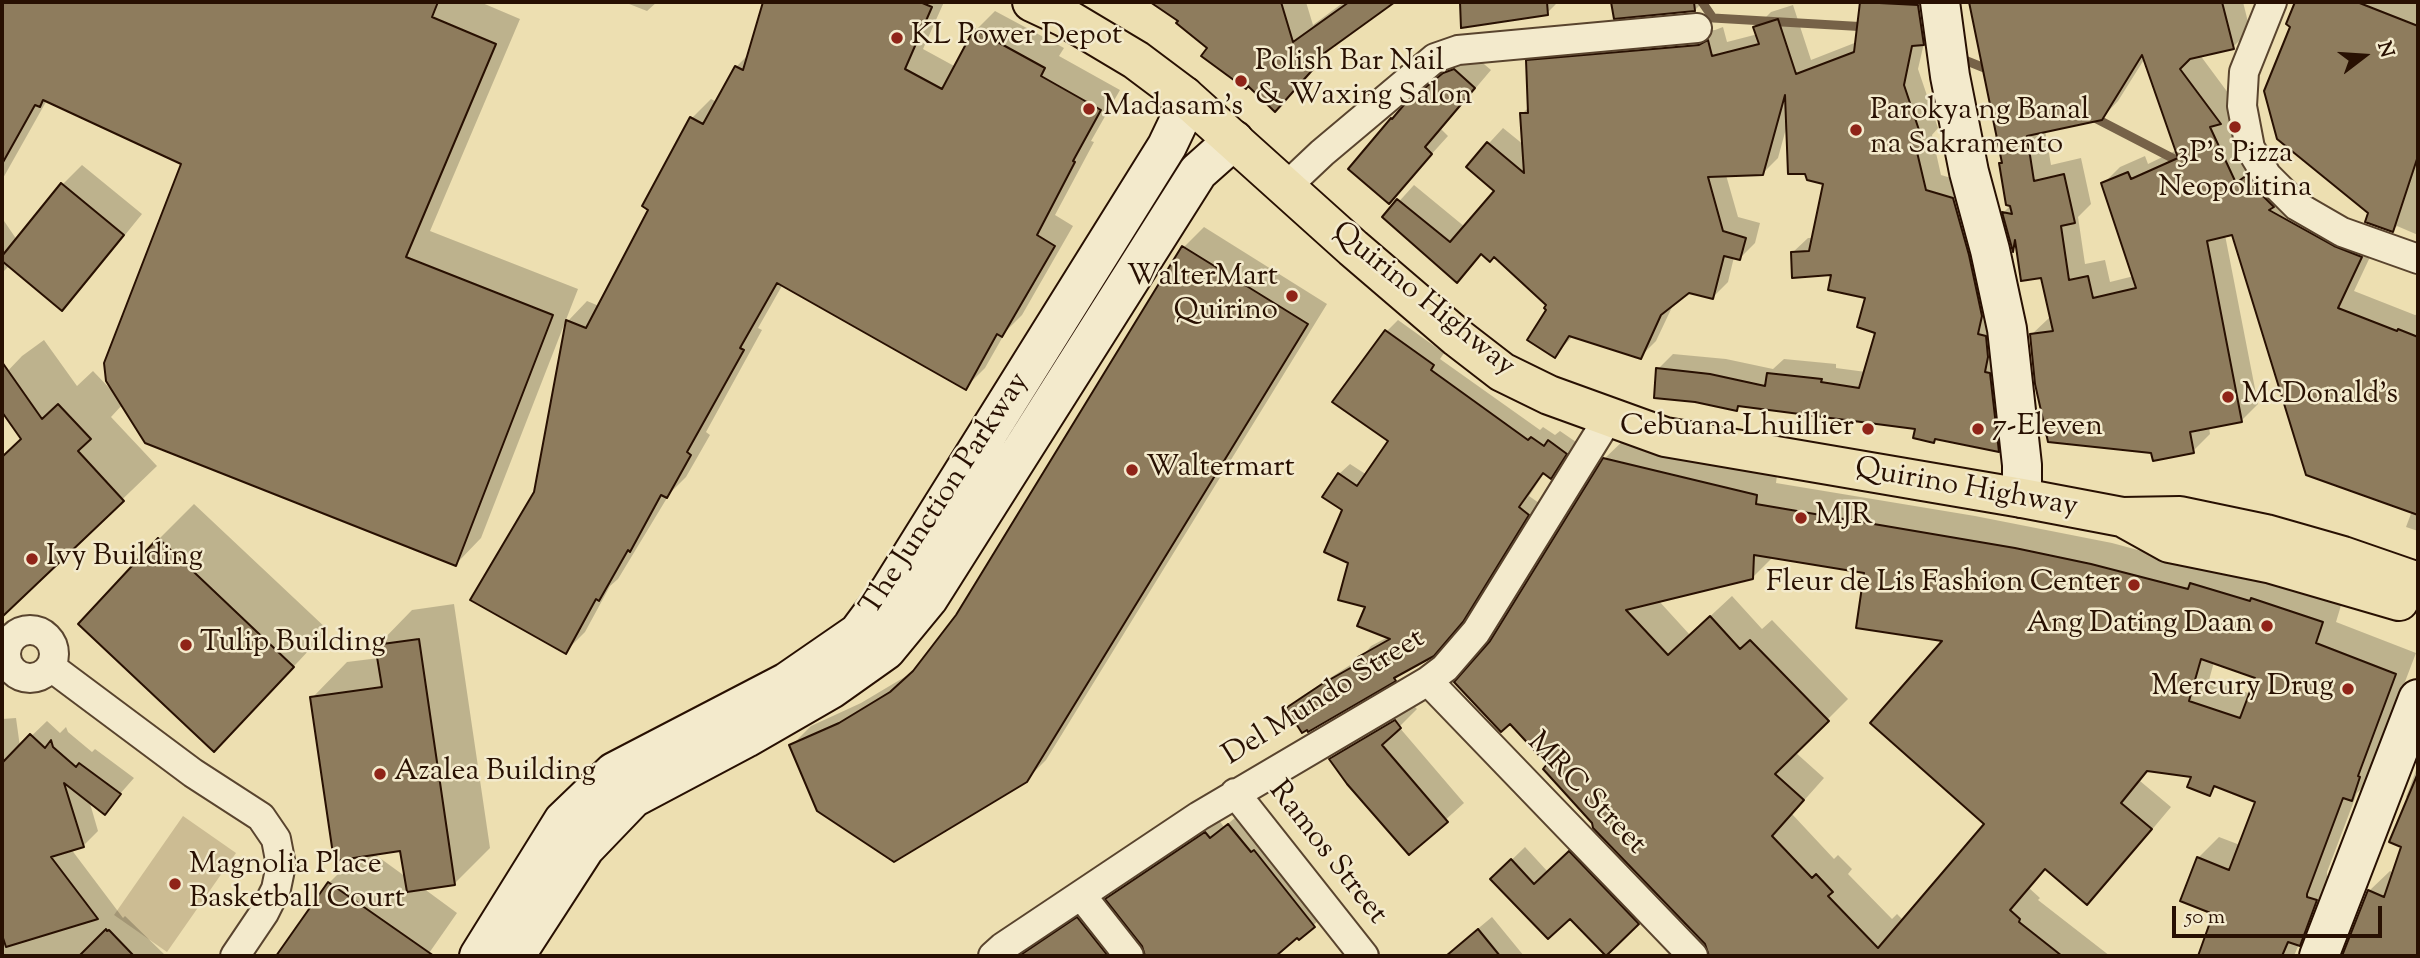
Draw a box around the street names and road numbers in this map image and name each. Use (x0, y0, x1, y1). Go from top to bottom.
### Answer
street label: Quirino Highway (1323, 216, 1521, 386)
street label: The Junction Parkway (855, 367, 1039, 623)
street label: Quirino Highway (1852, 453, 2080, 527)
street label: Del Mundo Street (1217, 623, 1433, 775)
street label: MRC Street (1518, 726, 1652, 864)
street label: Ramos Street (1259, 775, 1393, 933)

